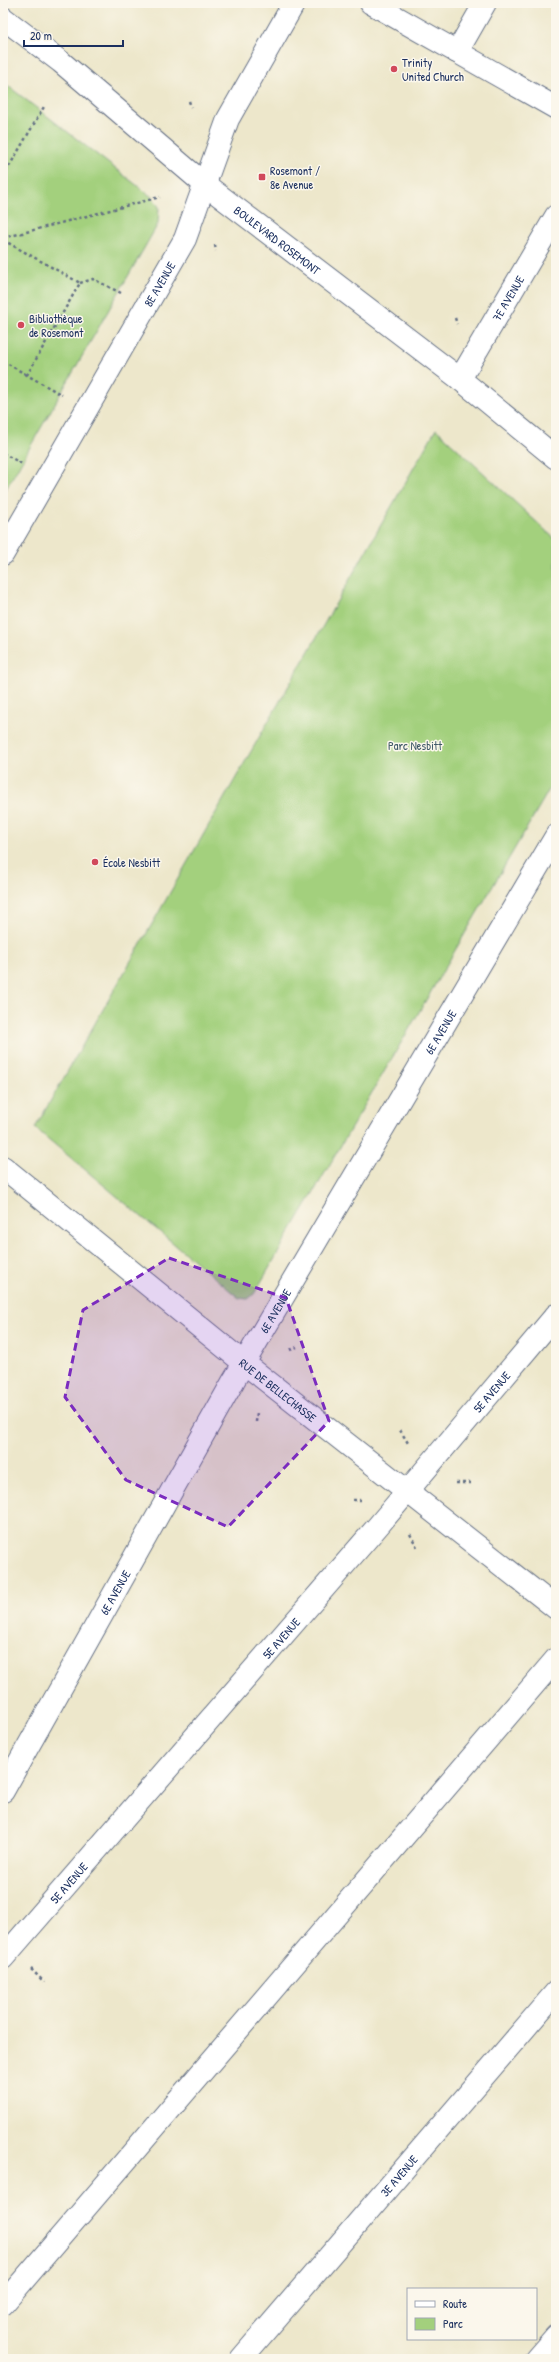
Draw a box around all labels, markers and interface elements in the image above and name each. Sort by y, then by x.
scale bar [24,22,123,48]
text: 20 m [30,27,52,44]
place label: Trinity United Church [402,54,464,85]
marker: Trinity United Church [389,64,399,74]
place label: Rosemont / 8e Avenue [270,162,320,193]
marker: Rosemont / 8e Avenue [257,172,267,182]
street label: BOULEVARD ROSEMONT [231,201,324,278]
street label: 8E AVENUE [139,258,179,310]
street label: 7E AVENUE [488,271,528,324]
place label: Bibliothèque de Rosemont [29,310,84,341]
marker: Bibliothèque de Rosemont [16,320,26,330]
park label: Parc Nesbitt [388,737,443,754]
place label: École Nesbitt [103,854,161,871]
marker: École Nesbitt [90,857,100,867]
street label: 6E AVENUE [420,1006,460,1057]
street label: 6E AVENUE [255,1285,295,1336]
street label: RUE DE BELLECHASSE [236,1354,321,1426]
street label: 5E AVENUE [469,1367,514,1416]
street label: 6E AVENUE [95,1566,134,1618]
street label: 5E AVENUE [258,1613,304,1662]
street label: 5E AVENUE [46,1858,92,1907]
street label: 3E AVENUE [376,2150,422,2200]
legend [407,2288,537,2340]
text: Route [443,2295,467,2312]
text: Parc [443,2315,463,2332]

